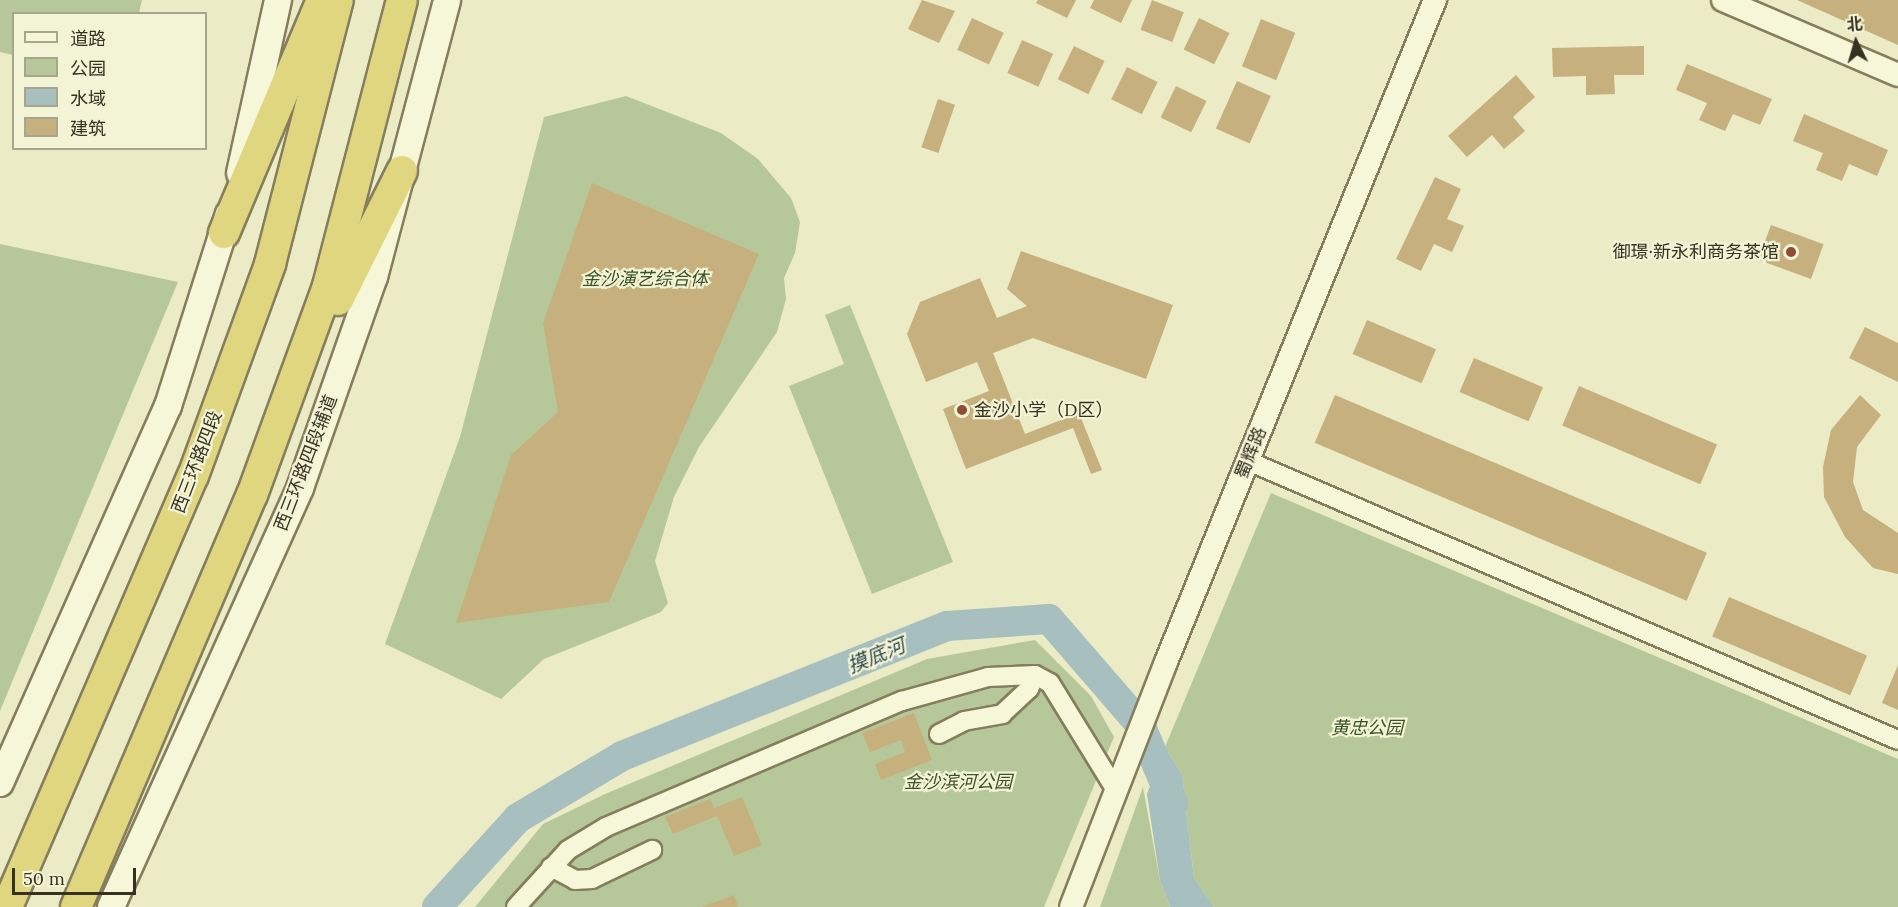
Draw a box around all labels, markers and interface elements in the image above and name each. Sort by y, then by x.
legend [12,12,207,150]
north arrow [1826,12,1886,72]
text: 北 [1846,13,1863,35]
text: 道路 [70,27,106,50]
text: 公园 [70,57,106,80]
text: 水域 [70,87,106,110]
text: 建筑 [70,117,106,140]
place label: 御璟·新永利商务茶馆 [1613,241,1779,263]
marker: 御璟·新永利商务茶馆 [1784,245,1798,259]
park label: 金沙演艺综合体 [582,268,708,290]
street label: 西三环路四段辅道 [270,392,342,534]
place label: 金沙小学（D区） [974,399,1113,421]
marker: 金沙小学（D区） [955,403,969,417]
street label: 西三环路四段 [168,408,226,516]
street label: 蜀辉路 [1231,424,1271,482]
water label: 摸底河 [844,633,908,677]
park label: 黄忠公园 [1331,717,1403,739]
park label: 金沙滨河公园 [904,771,1012,793]
scale bar [15,856,140,894]
text: 50 m [23,867,65,890]

